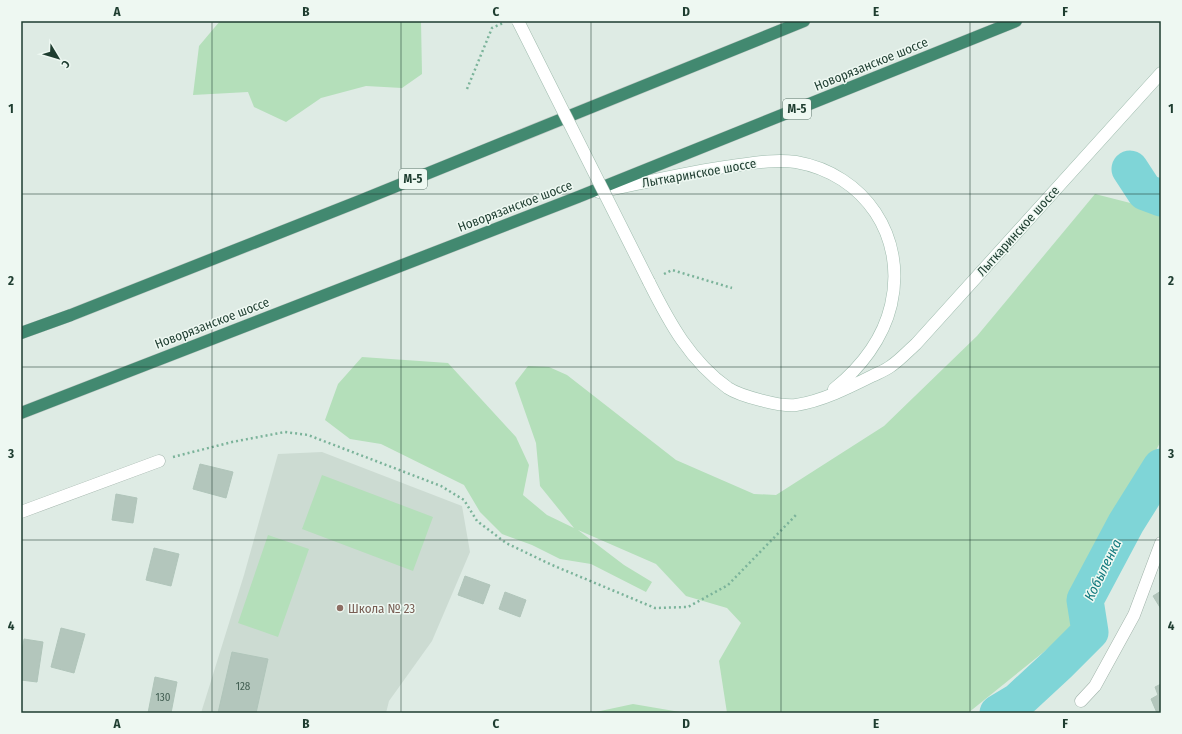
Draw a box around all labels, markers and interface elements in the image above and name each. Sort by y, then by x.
text: A [112,4,121,19]
text: B [302,4,310,19]
text: C [493,4,500,19]
text: D [682,4,690,19]
text: E [873,4,879,19]
text: F [1062,4,1068,19]
street label: Новорязанское шоссе [812,34,930,94]
north arrow [38,38,78,78]
text: С [58,58,72,70]
road number: М-5 [783,99,811,119]
text: 1 [8,101,14,116]
text: 1 [1168,101,1174,116]
street label: Лыткаринское шоссе [641,156,757,190]
road number: М-5 [399,169,427,189]
street label: Новорязанское шоссе [456,177,574,235]
street label: Лыткаринское шоссе [974,183,1062,279]
text: 2 [7,273,14,288]
text: 2 [1167,273,1174,288]
street label: Новорязанское шоссе [153,294,271,352]
text: 3 [7,446,14,461]
text: 3 [1167,446,1174,461]
water label: Кобыленка [1081,536,1125,604]
place label: Школа № 23 [348,601,415,616]
marker: Школа № 23 [335,603,345,613]
text: 4 [8,618,15,633]
text: 4 [1168,618,1175,633]
house number: 128 [236,680,251,693]
house number: 130 [156,691,171,704]
text: A [112,716,121,731]
text: B [302,716,310,731]
text: C [493,716,500,731]
text: D [682,716,690,731]
text: E [873,716,879,731]
text: F [1062,716,1068,731]

